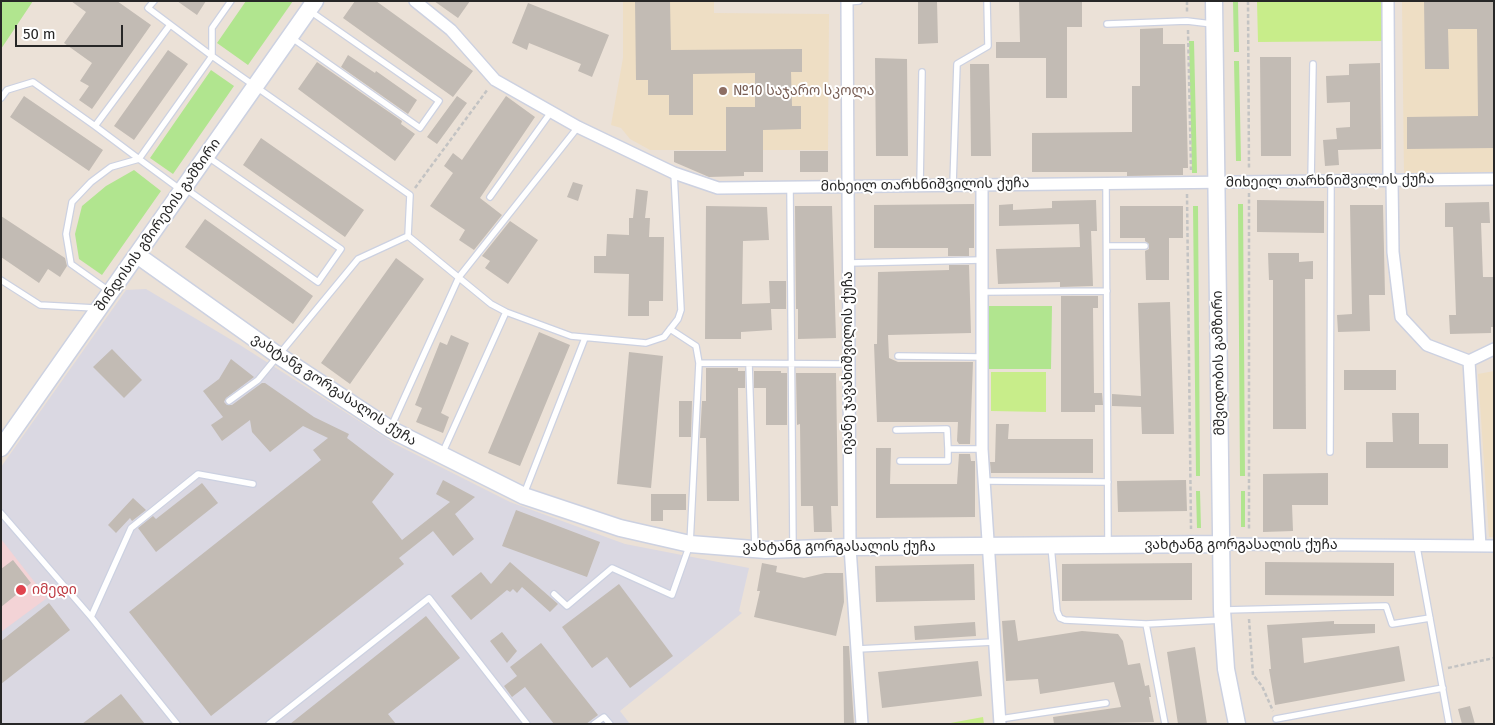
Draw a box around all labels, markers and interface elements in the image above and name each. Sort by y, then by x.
scale bar [18,15,125,47]
text: 50 m [23,25,56,43]
place label: №10 საჯარო სკოლა [733,83,874,99]
marker: №10 საჯარო სკოლა [717,85,729,97]
street label: შინდისის გმირების გამზირი [92,135,224,315]
street label: მიხეილ თარხნიშვილის ქუჩა [1226,171,1434,191]
street label: მიხეილ თარხნიშვილის ქუჩა [821,175,1029,195]
street label: ივანე ჯავახიშვილის ქუჩა [840,271,856,455]
street label: მშვიდობის გამზირი [1209,290,1229,436]
street label: ვახტანგ გორგასალის ქუჩა [248,330,420,450]
street label: ვახტანგ გორგასალის ქუჩა [1144,537,1338,553]
street label: ვახტანგ გორგასალის ქუჩა [742,539,936,555]
place label: იმედი [32,582,77,598]
marker: იმედი [14,583,28,597]

